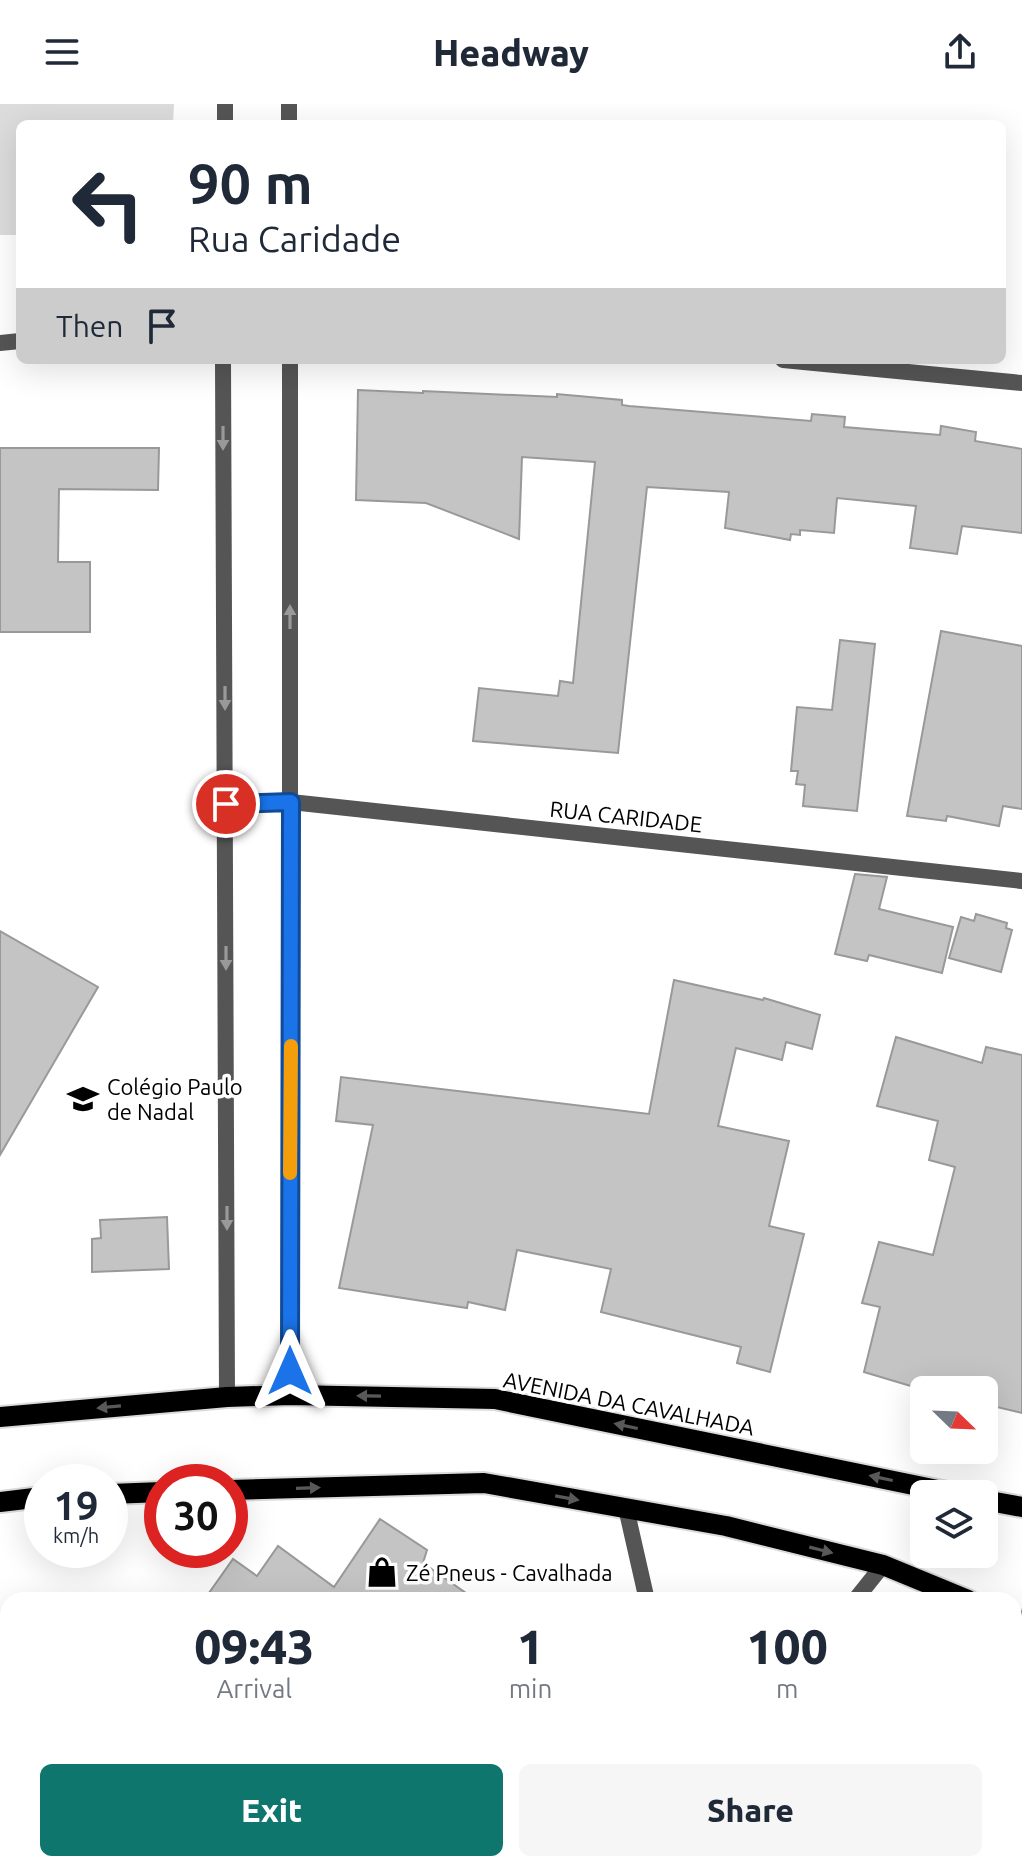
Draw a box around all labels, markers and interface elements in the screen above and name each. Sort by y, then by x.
icon: menu [40,30,84,74]
icon: share [938,30,982,74]
text: Headway [433,32,589,73]
icon: left [56,152,160,256]
text: 90 m [188,152,313,215]
text: Rua Caridade [188,218,401,259]
icon: arrive [140,304,184,348]
text: Then [56,309,124,343]
one-way arrow [217,426,230,451]
one-way arrow [284,604,296,629]
one-way arrow [219,686,231,711]
pin [192,770,260,838]
icon: arrive [204,782,248,826]
street label: RUA CARIDADE [549,796,703,836]
one-way arrow [220,946,232,971]
place label: Colégio Paulo de Nadal [107,1074,243,1124]
school or university icon: Colégio Paulo de Nadal [66,1082,100,1116]
one-way arrow [221,1206,233,1231]
position arrow [248,1329,332,1413]
street label: AVENIDA DA CAVALHADA [502,1366,757,1440]
north arrow [910,1376,998,1464]
map controls [910,1376,998,1568]
one-way arrow [356,1390,381,1403]
one-way arrow [96,1401,121,1414]
one-way arrow [613,1419,638,1432]
speed limit sign: 30 [144,1464,248,1568]
one-way arrow [868,1471,893,1484]
button: layers [910,1480,998,1568]
one-way arrow [296,1481,321,1494]
text: 19 [53,1483,99,1528]
one-way arrow [554,1492,579,1504]
text: km/h [53,1524,99,1547]
one-way arrow [809,1545,834,1557]
shop icon: Zé Pneus - Cavalhada [365,1555,399,1589]
place label: Zé Pneus - Cavalhada [406,1560,613,1585]
text: 09:43 [194,1619,314,1673]
text: 1 [517,1619,544,1673]
text: 100 [747,1619,828,1673]
text: Arrival [216,1674,292,1703]
text: min [509,1674,552,1703]
text: m [776,1674,798,1703]
button: Exit [40,1764,503,1856]
button: Share [519,1764,982,1856]

